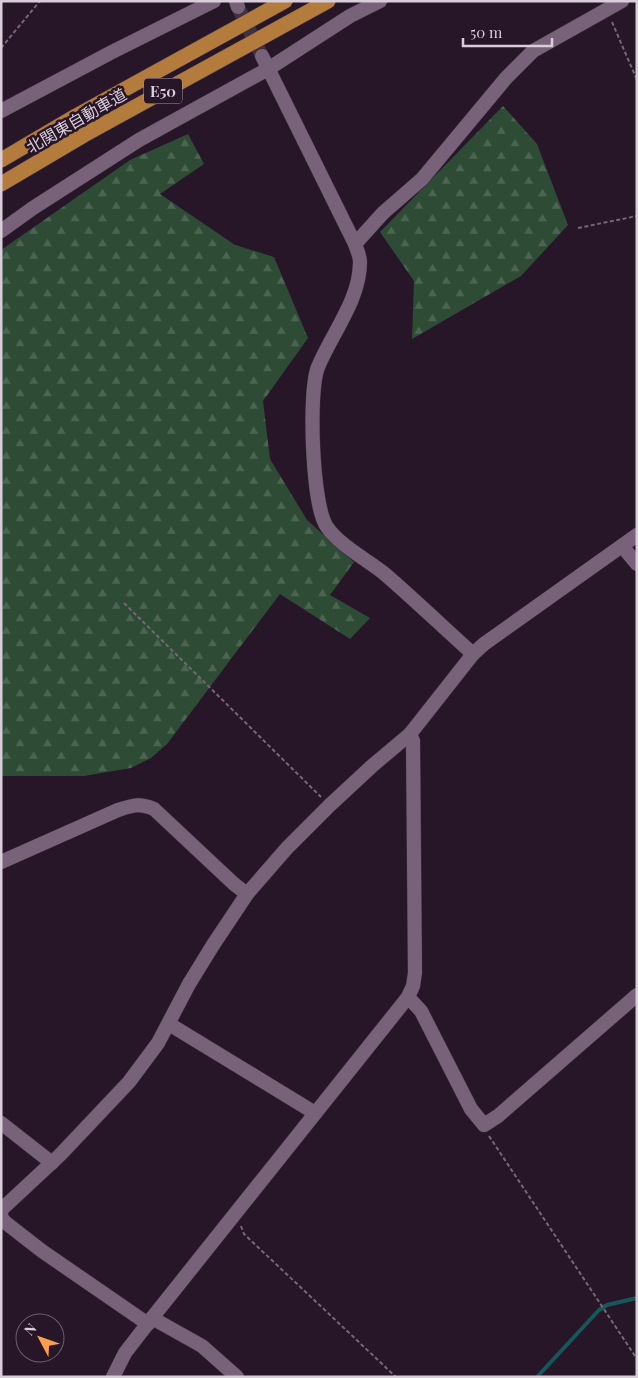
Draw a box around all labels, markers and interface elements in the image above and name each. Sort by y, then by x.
scale bar [463,15,552,47]
text: 50 m [470,22,503,42]
road number: E50 [144,78,182,104]
street label: 北関東自動車道 [22,83,130,157]
north arrow [15,1313,65,1363]
text: N [19,1319,40,1339]

